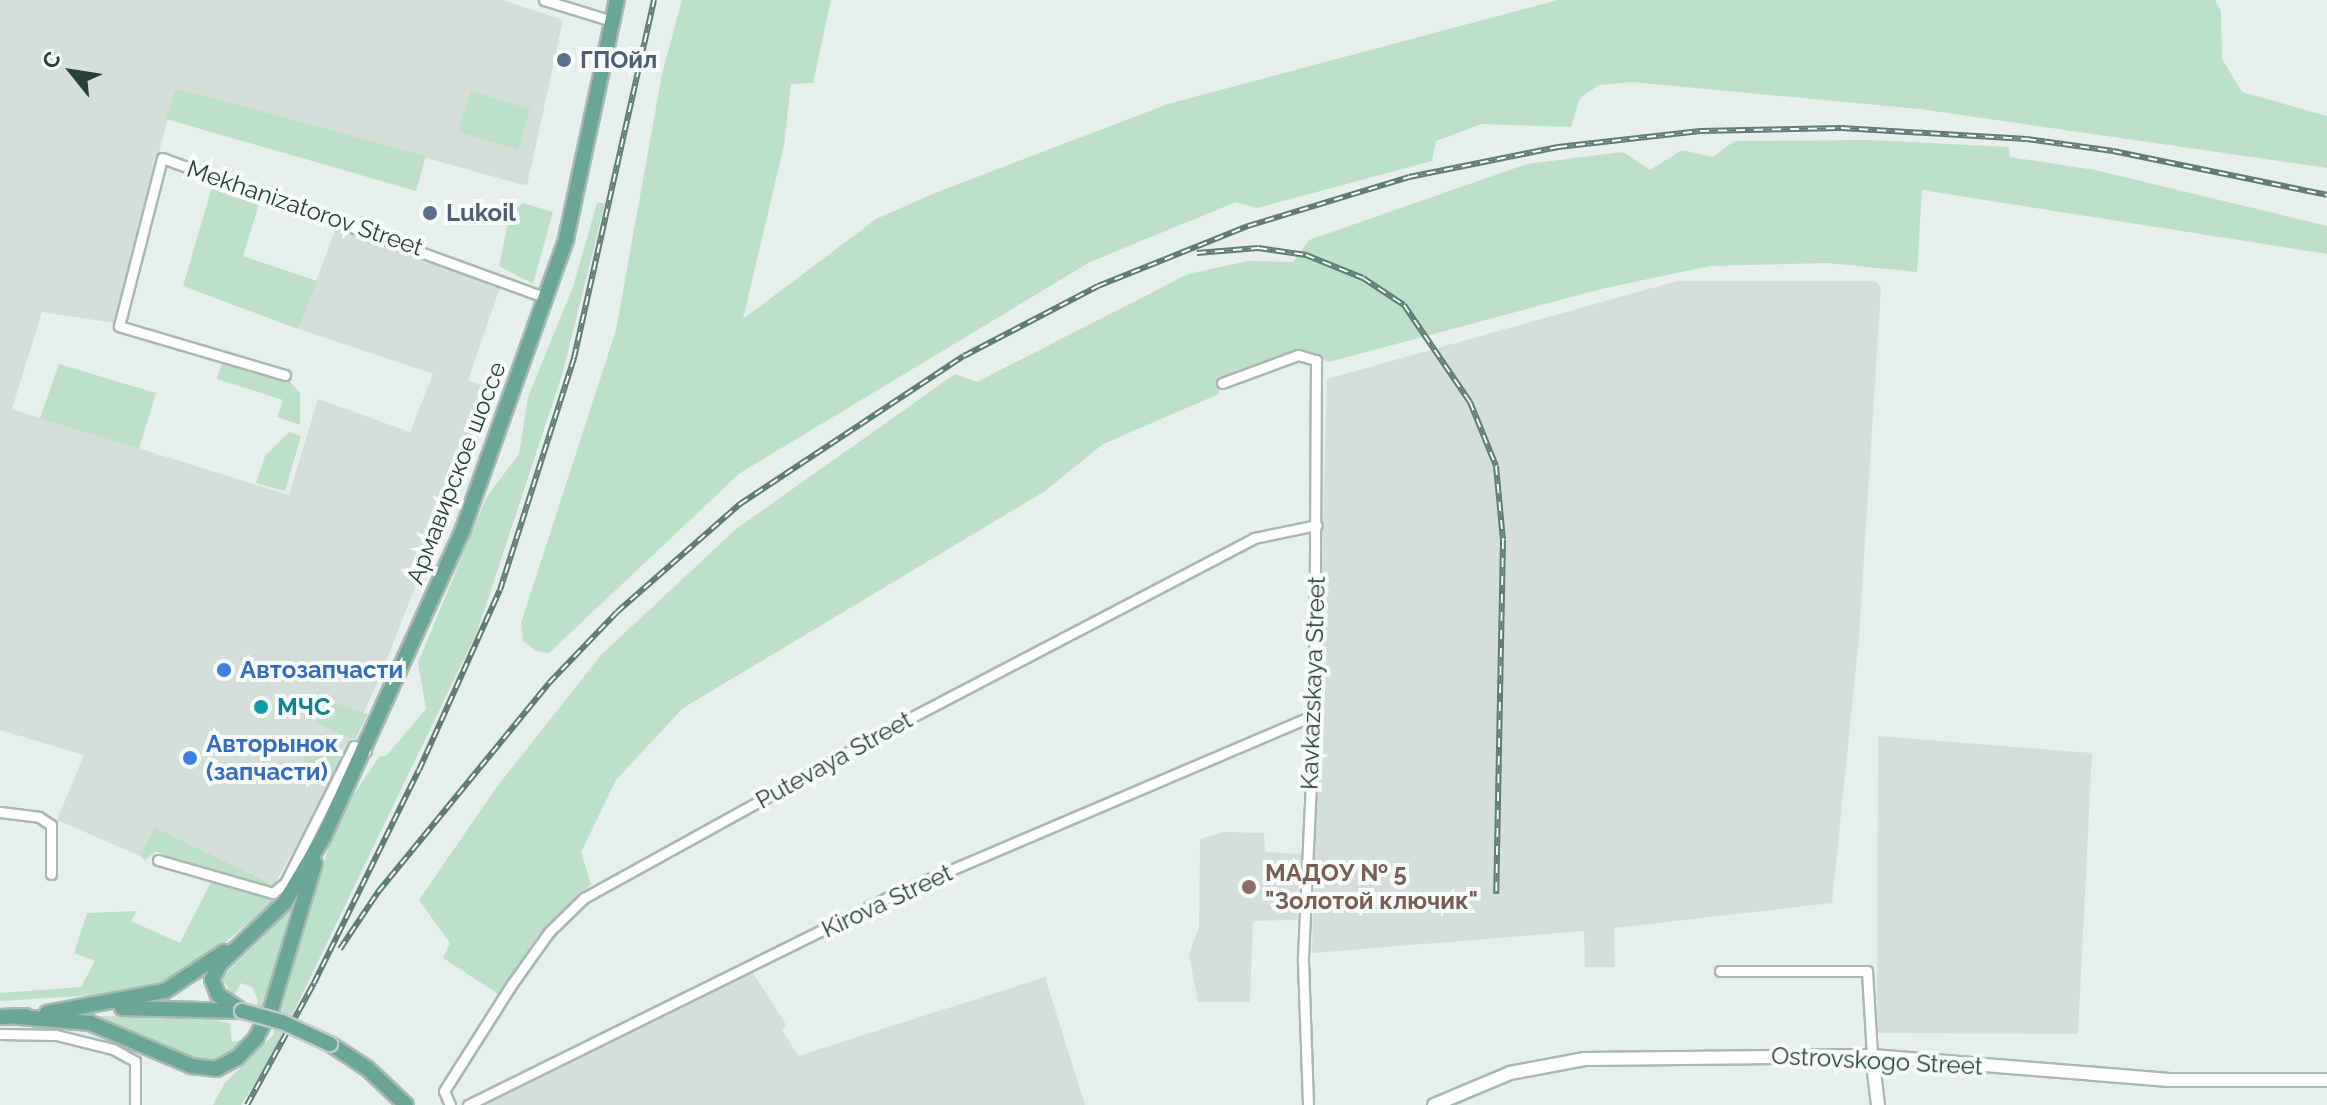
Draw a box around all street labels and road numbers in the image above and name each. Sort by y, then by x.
street label: Mekhanizatorov Street [183,154,427,262]
street label: Армавирское шоссе [400,358,512,588]
street label: Kavkazskaya Street [1295,576,1331,790]
street label: Putevaya Street [751,705,917,815]
street label: Kirova Street [817,858,957,944]
street label: Ostrovskogo Street [1771,1041,1983,1081]

